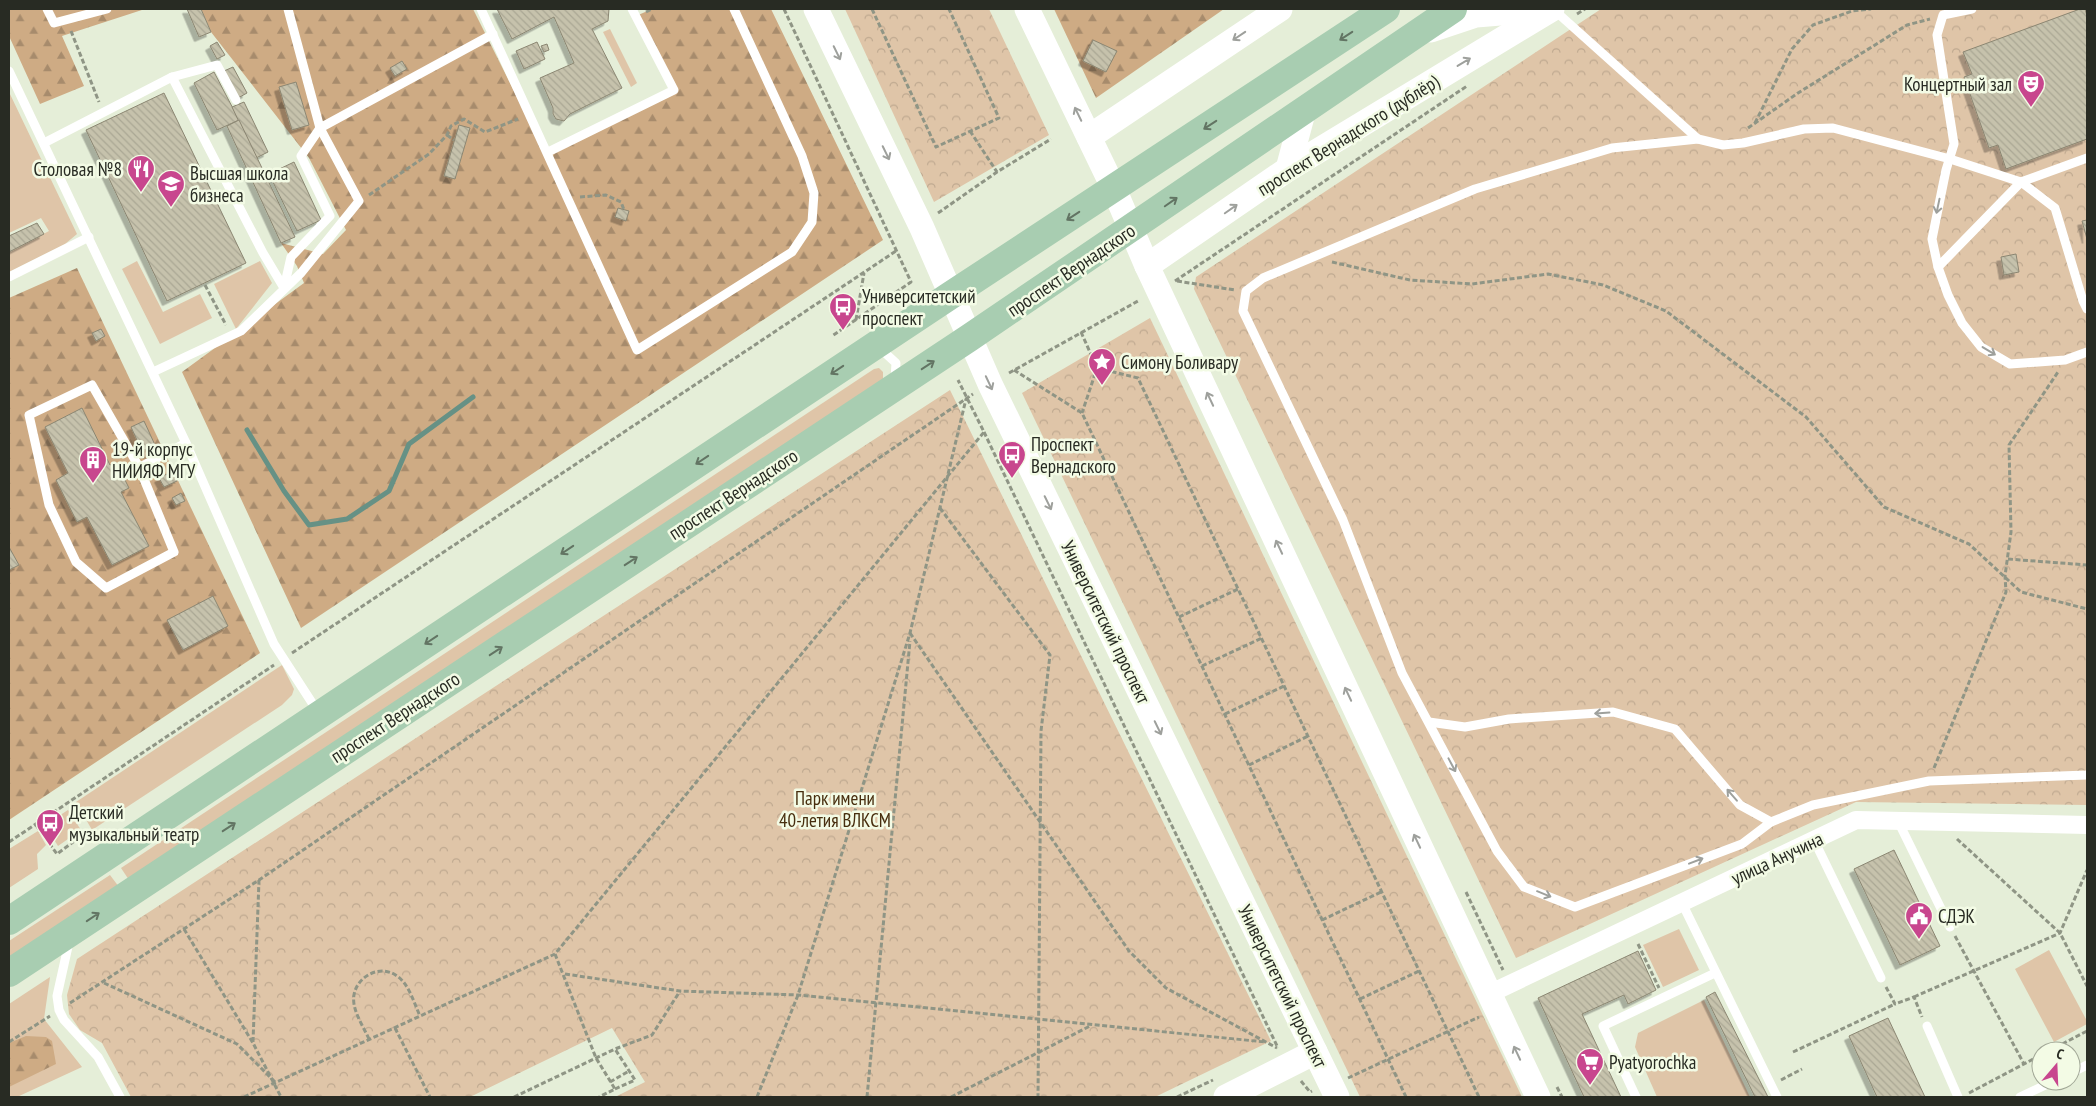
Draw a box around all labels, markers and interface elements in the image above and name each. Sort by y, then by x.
one-way arrow [1232,31,1246,41]
one-way arrow [1339,31,1353,41]
one-way arrow [832,45,842,60]
one-way arrow [1456,57,1470,67]
street label: проспект Вернадского (дублёр) [1253,69,1444,201]
theatre icon: Концертный зал [2016,69,2046,108]
place label: Концертный зал [1904,72,2012,96]
one-way arrow [1072,107,1082,122]
one-way arrow [1204,120,1218,130]
one-way arrow [882,145,891,160]
restaurant icon: Столовая №8 [126,154,156,193]
place label: Столовая №8 [33,157,122,181]
place label: Высшая школа бизнеса [190,161,288,207]
school or university icon: Высшая школа бизнеса [156,169,186,208]
one-way arrow [1163,197,1177,207]
one-way arrow [1933,198,1943,214]
one-way arrow [1224,204,1238,214]
one-way arrow [1066,210,1080,221]
street label: проспект Вернадского [1002,218,1140,322]
place label: Университетский проспект [862,284,976,330]
bus stop icon: Университетский проспект [828,292,858,331]
place icon: Симону Боливару [1087,347,1117,386]
one-way arrow [1981,347,1995,357]
place label: Симону Боливару [1121,350,1239,374]
one-way arrow [921,360,935,370]
one-way arrow [831,365,845,375]
one-way arrow [985,375,995,390]
one-way arrow [1205,392,1215,407]
place label: Проспект Вернадского [1031,432,1116,478]
place label: 19-й корпус НИИЯФ МГУ [112,437,196,483]
bus stop icon: Проспект Вернадского [997,440,1027,479]
street label: проспект Вернадского [664,443,802,545]
building icon: 19-й корпус НИИЯФ МГУ [78,445,108,484]
one-way arrow [695,455,709,465]
one-way arrow [1044,495,1053,510]
street label: Университетский проспект [1056,537,1156,708]
one-way arrow [1274,539,1284,554]
one-way arrow [560,545,574,555]
one-way arrow [624,556,638,566]
one-way arrow [425,635,439,645]
one-way arrow [488,646,502,656]
street label: проспект Вернадского [326,666,464,768]
one-way arrow [1343,687,1353,702]
one-way arrow [1594,708,1610,717]
one-way arrow [1154,720,1163,735]
one-way arrow [1447,758,1457,773]
park label: Парк имени 40-летия ВЛКСМ [779,786,891,832]
one-way arrow [1726,789,1737,802]
place label: Детский музыкальный театр [69,800,199,846]
bus stop icon: Детский музыкальный театр [35,808,65,847]
one-way arrow [221,822,235,832]
street label: улица Анучина [1727,826,1827,890]
one-way arrow [1412,834,1422,849]
one-way arrow [1687,856,1703,865]
one-way arrow [1536,890,1551,900]
street label: Университетский проспект [1233,901,1333,1072]
public building icon: СДЭК [1904,901,1934,940]
place label: СДЭК [1938,904,1975,928]
one-way arrow [86,912,100,922]
north arrow [2031,1041,2081,1091]
text: С [2054,1044,2067,1063]
one-way arrow [1512,1046,1522,1061]
supermarket icon: Pyatyorochka [1575,1047,1605,1086]
place label: Pyatyorochka [1609,1050,1696,1074]

